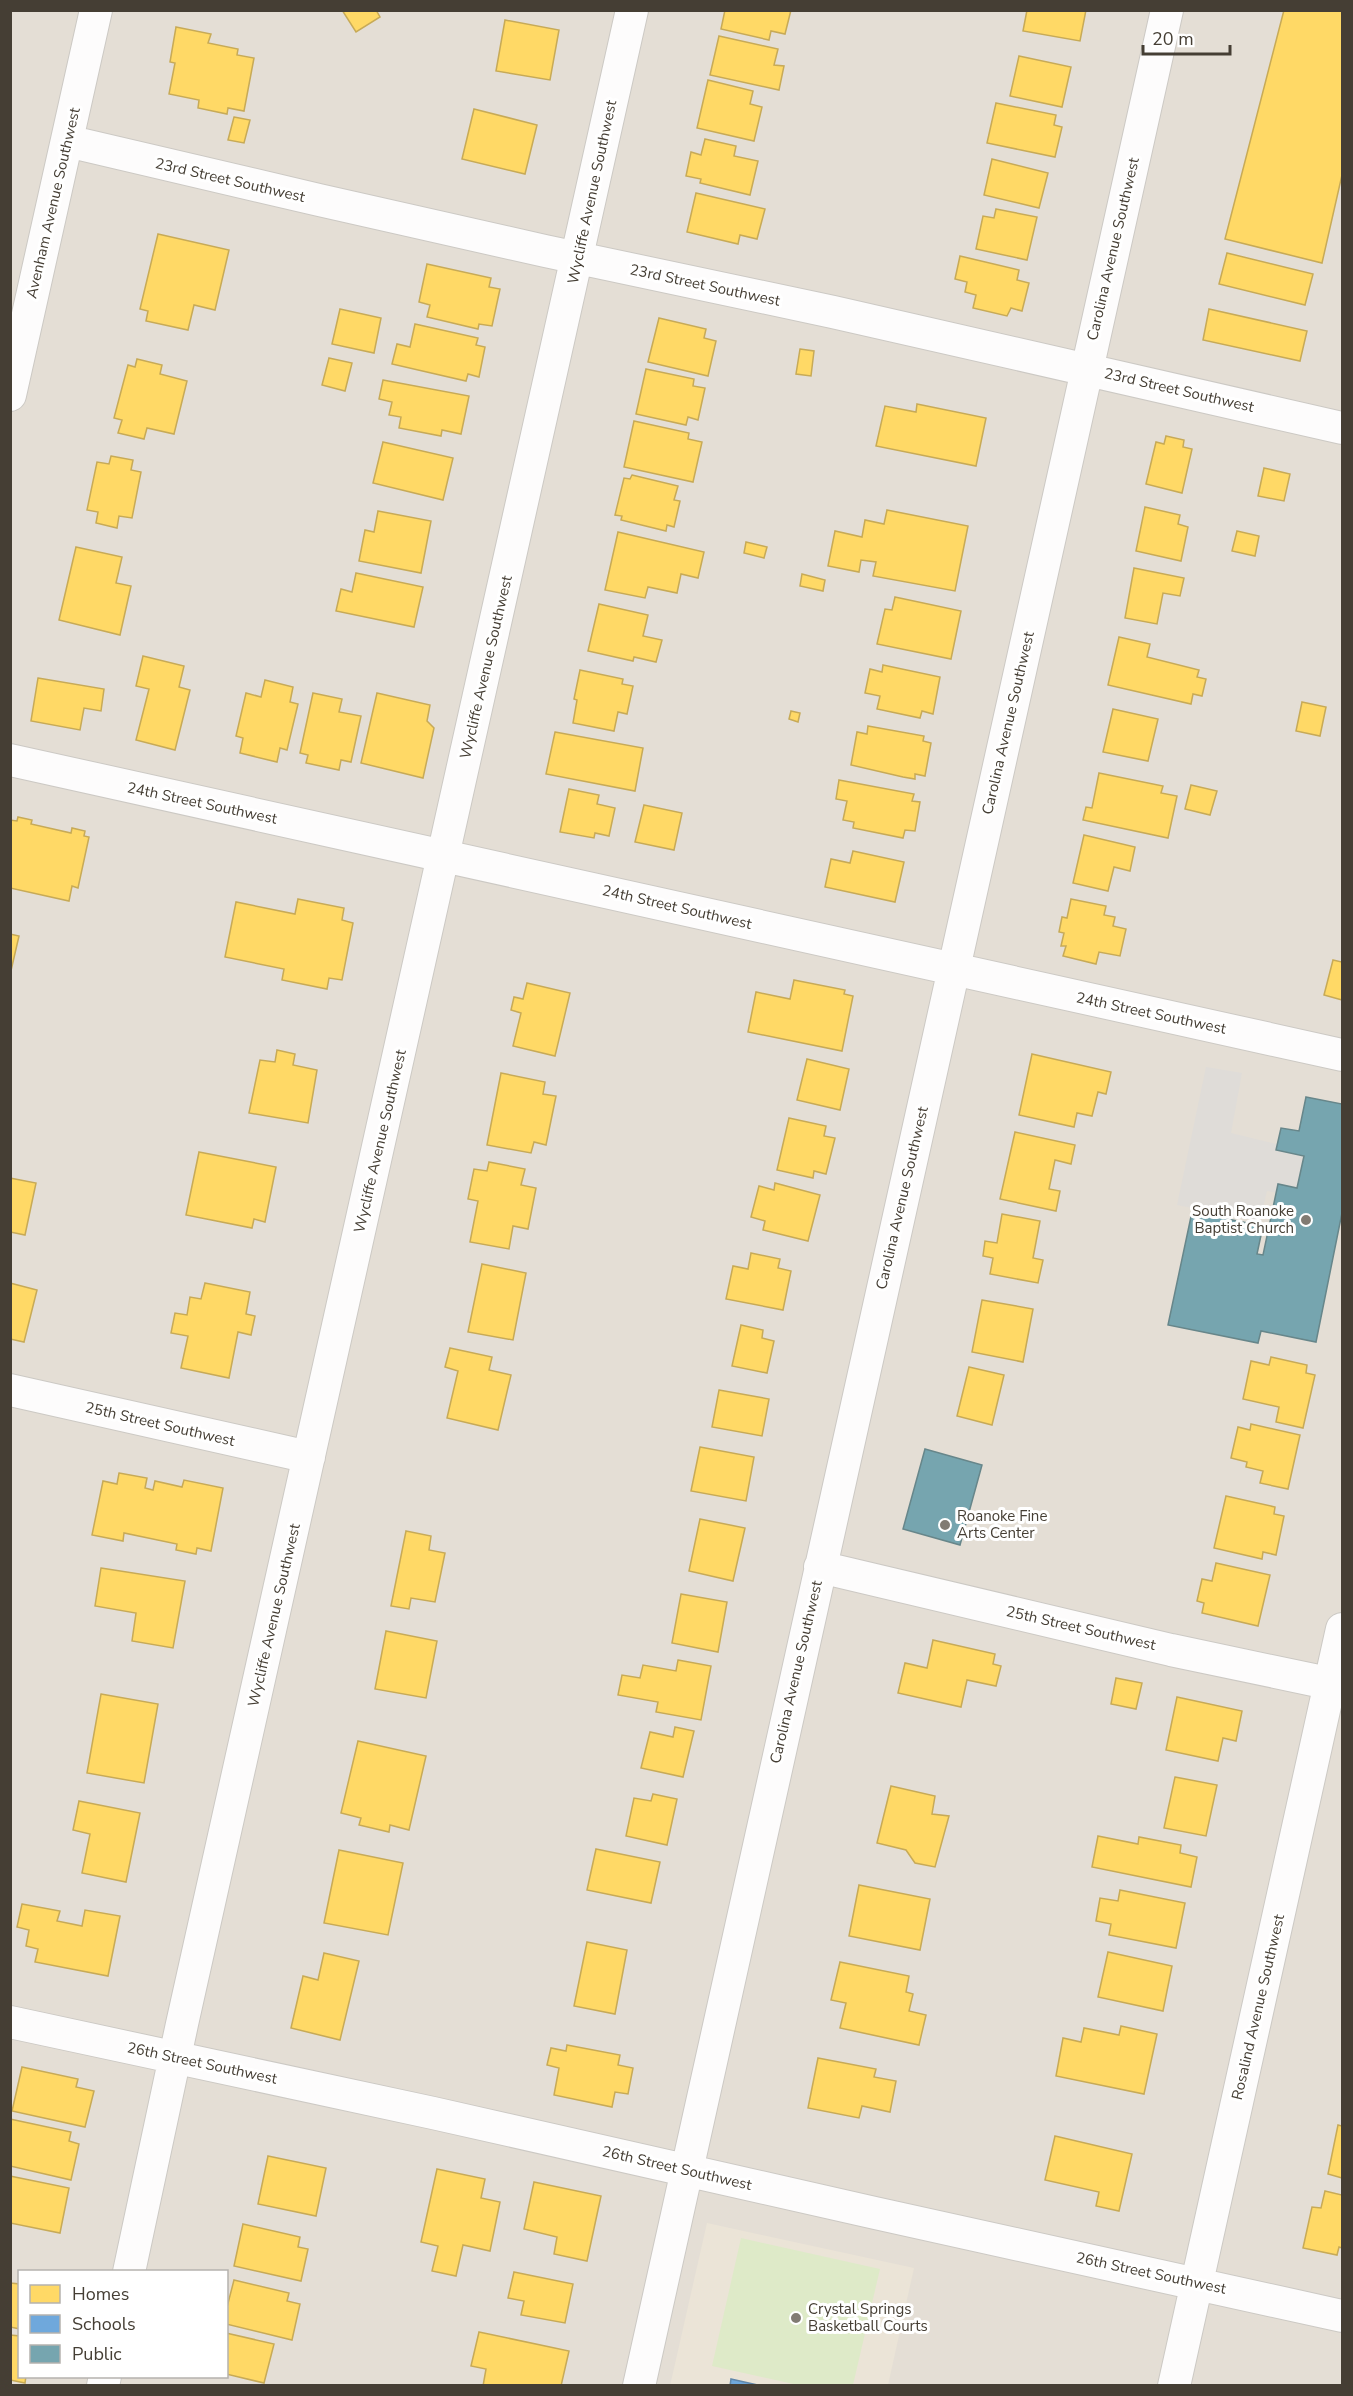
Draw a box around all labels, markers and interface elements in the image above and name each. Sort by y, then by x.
scale bar [1143,18,1230,56]
text: 20 m [1152,27,1194,51]
street label: Wycliffe Avenue Southwest [563,98,621,286]
street label: Avenham Avenue Southwest [21,105,85,300]
street label: 23rd Street Southwest [153,153,308,207]
street label: Carolina Avenue Southwest [1082,155,1144,342]
street label: 23rd Street Southwest [628,259,783,311]
street label: 23rd Street Southwest [1102,363,1257,417]
street label: Wycliffe Avenue Southwest [455,573,517,761]
street label: Carolina Avenue Southwest [977,629,1039,816]
street label: 24th Street Southwest [125,777,280,829]
street label: 24th Street Southwest [600,880,754,934]
street label: 24th Street Southwest [1074,987,1229,1039]
street label: Wycliffe Avenue Southwest [349,1047,411,1235]
street label: Carolina Avenue Southwest [871,1104,933,1291]
place label: South Roanoke Baptist Church [1192,1201,1294,1238]
marker: South Roanoke Baptist Church [1299,1213,1313,1227]
street label: 25th Street Southwest [83,1397,237,1451]
place label: Roanoke Fine Arts Center [957,1506,1047,1543]
marker: Roanoke Fine Arts Center [938,1518,952,1532]
street label: Wycliffe Avenue Southwest [243,1521,305,1709]
street label: Carolina Avenue Southwest [765,1578,827,1765]
street label: 25th Street Southwest [1004,1601,1158,1655]
street label: Rosalind Avenue Southwest [1227,1912,1289,2102]
street label: 26th Street Southwest [125,2037,280,2089]
street label: 26th Street Southwest [600,2141,754,2195]
street label: 26th Street Southwest [1074,2247,1229,2299]
legend [18,2270,228,2378]
text: Homes [72,2282,129,2306]
place label: Crystal Springs Basketball Courts [808,2299,928,2336]
marker: Crystal Springs Basketball Courts [789,2311,803,2325]
text: Schools [72,2312,136,2336]
text: Public [72,2342,122,2366]

